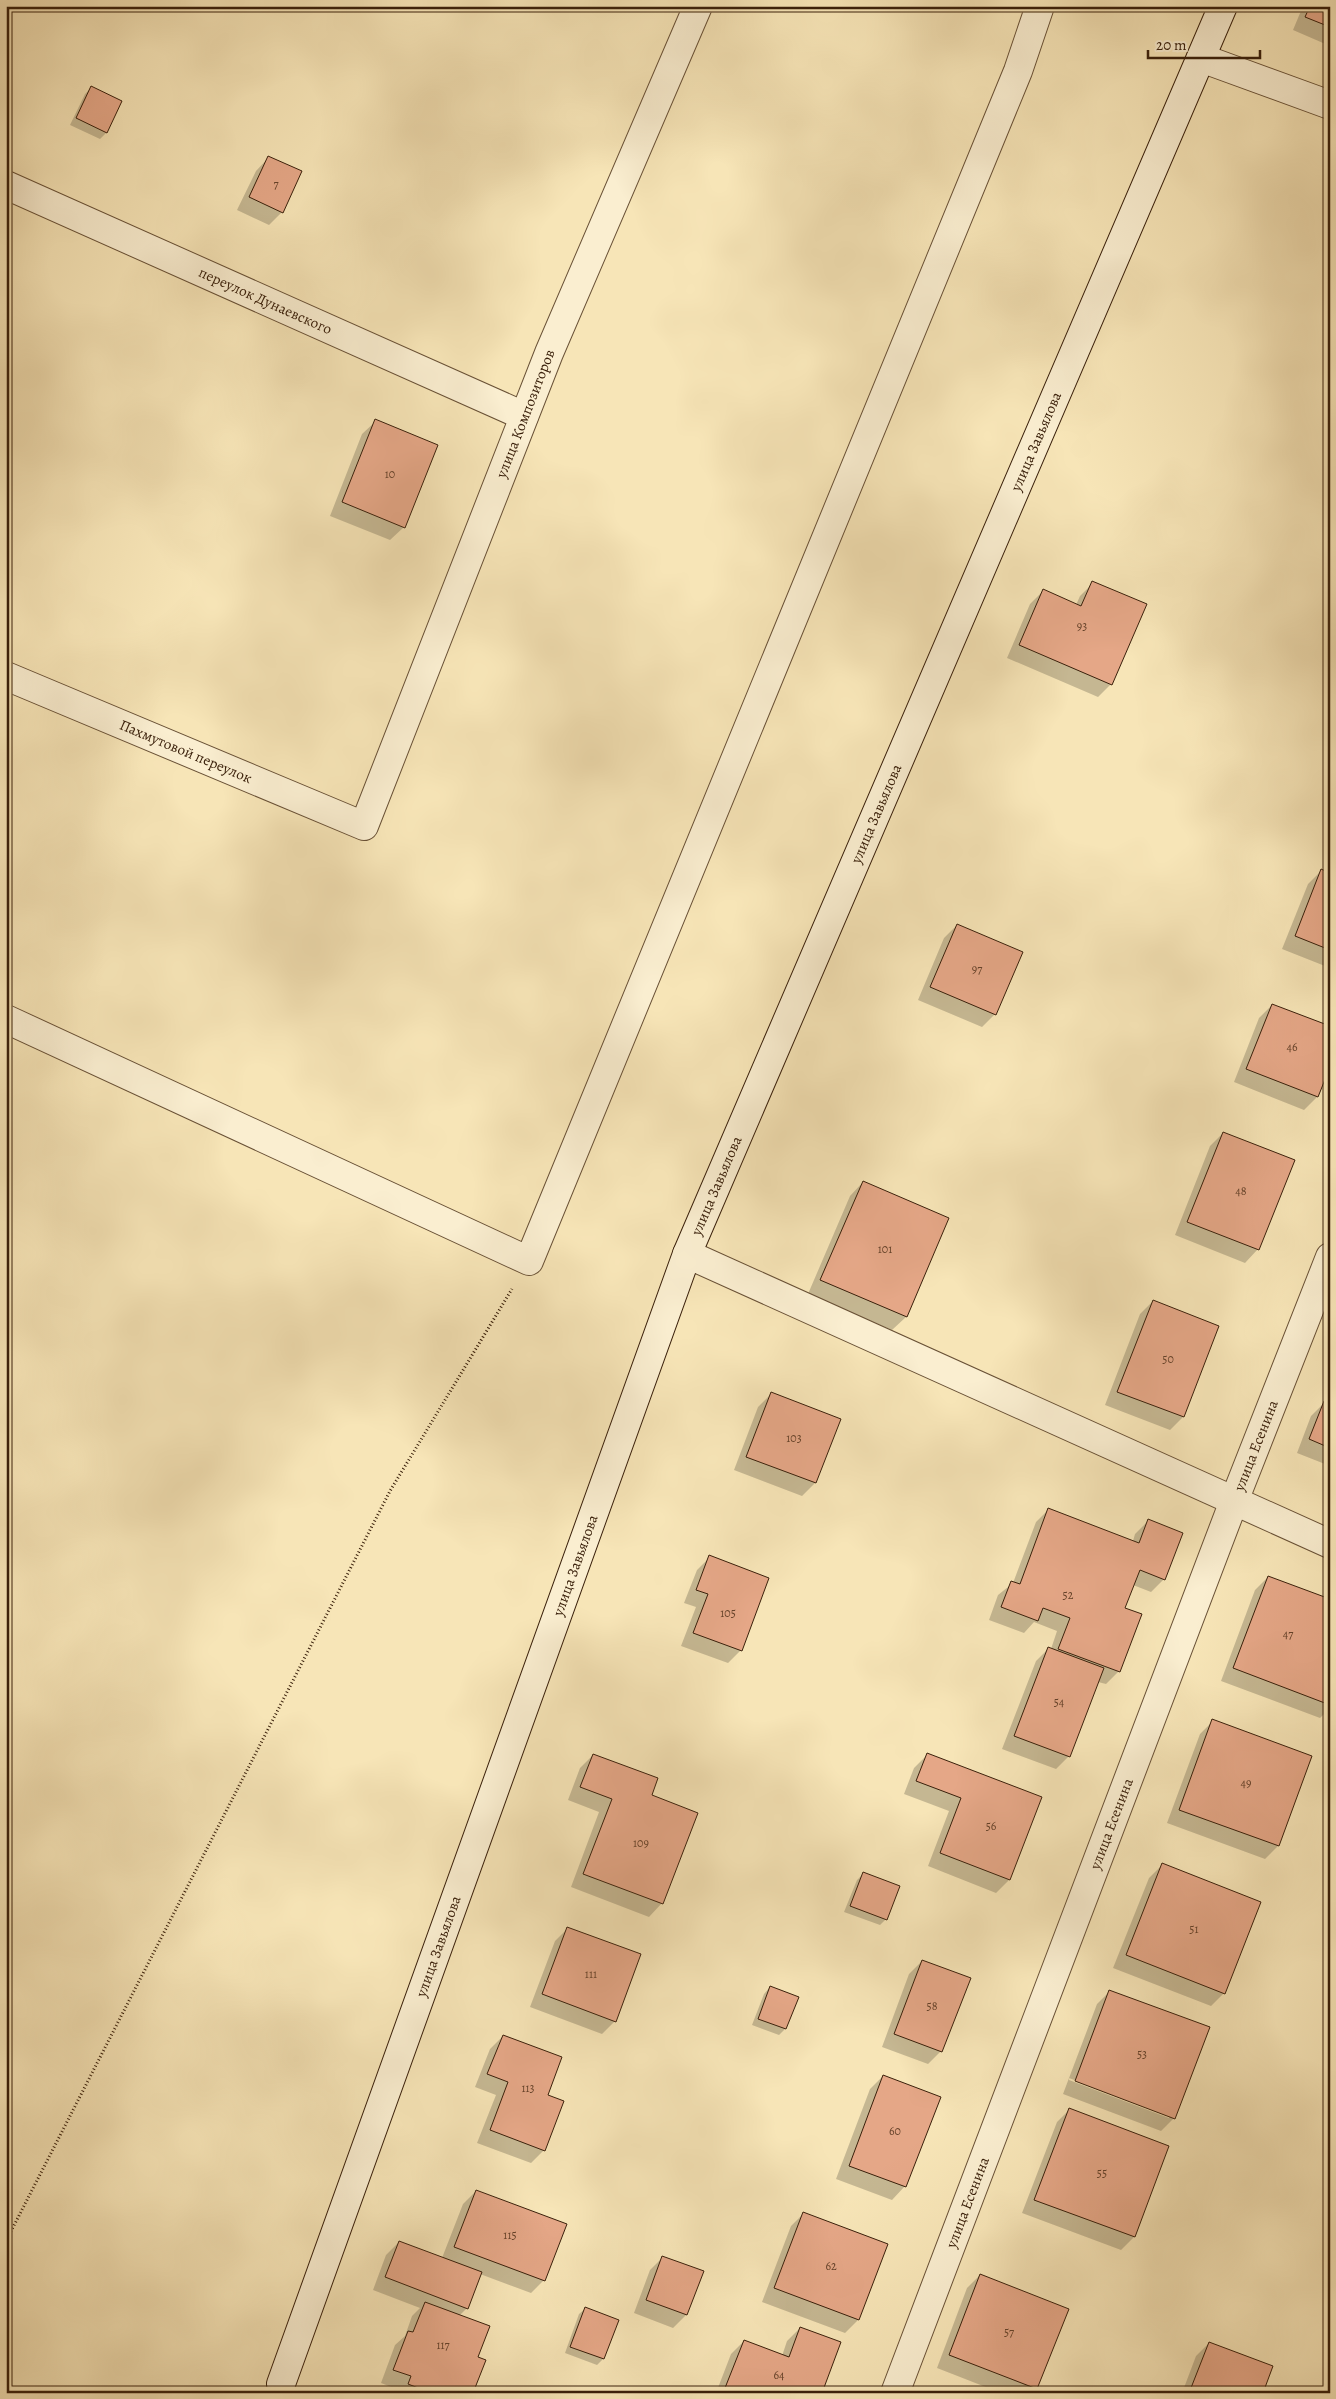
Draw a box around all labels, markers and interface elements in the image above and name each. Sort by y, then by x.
scale bar [1148,28,1261,60]
text: 20 m [1156,35,1187,55]
house number: 7 [273,176,279,192]
street label: переулок Дунаевского [195,262,335,339]
street label: улица Композиторов [491,346,559,482]
street label: улица Завьялова [1005,389,1066,495]
house number: 10 [385,466,395,482]
house number: 93 [1077,618,1087,634]
street label: Пахмутовой переулок [116,715,255,788]
street label: улица Завьялова [846,761,906,867]
house number: 97 [972,961,983,977]
house number: 46 [1287,1039,1298,1055]
street label: улица Завьялова [686,1133,746,1239]
house number: 48 [1235,1183,1247,1199]
house number: 101 [878,1241,892,1257]
house number: 50 [1162,1351,1174,1367]
street label: улица Есенина [1229,1397,1283,1495]
house number: 103 [786,1430,802,1446]
street label: улица Завьялова [547,1512,603,1620]
house number: 52 [1063,1587,1074,1603]
house number: 105 [720,1605,736,1621]
house number: 47 [1283,1626,1294,1642]
house number: 54 [1054,1694,1065,1710]
street label: улица Есенина [1085,1775,1138,1873]
house number: 49 [1241,1775,1251,1791]
house number: 56 [986,1818,997,1834]
house number: 109 [633,1835,649,1851]
street label: улица Завьялова [411,1893,466,2001]
house number: 51 [1189,1921,1199,1937]
house number: 111 [585,1966,597,1982]
house number: 58 [927,1998,938,2014]
house number: 53 [1137,2046,1147,2062]
house number: 113 [521,2080,535,2096]
house number: 60 [889,2123,901,2139]
street label: улица Есенина [941,2154,994,2252]
house number: 55 [1097,2165,1107,2181]
house number: 115 [503,2227,517,2243]
house number: 62 [825,2258,837,2274]
house number: 57 [1004,2324,1015,2340]
house number: 117 [436,2337,451,2353]
house number: 64 [774,2367,785,2383]

